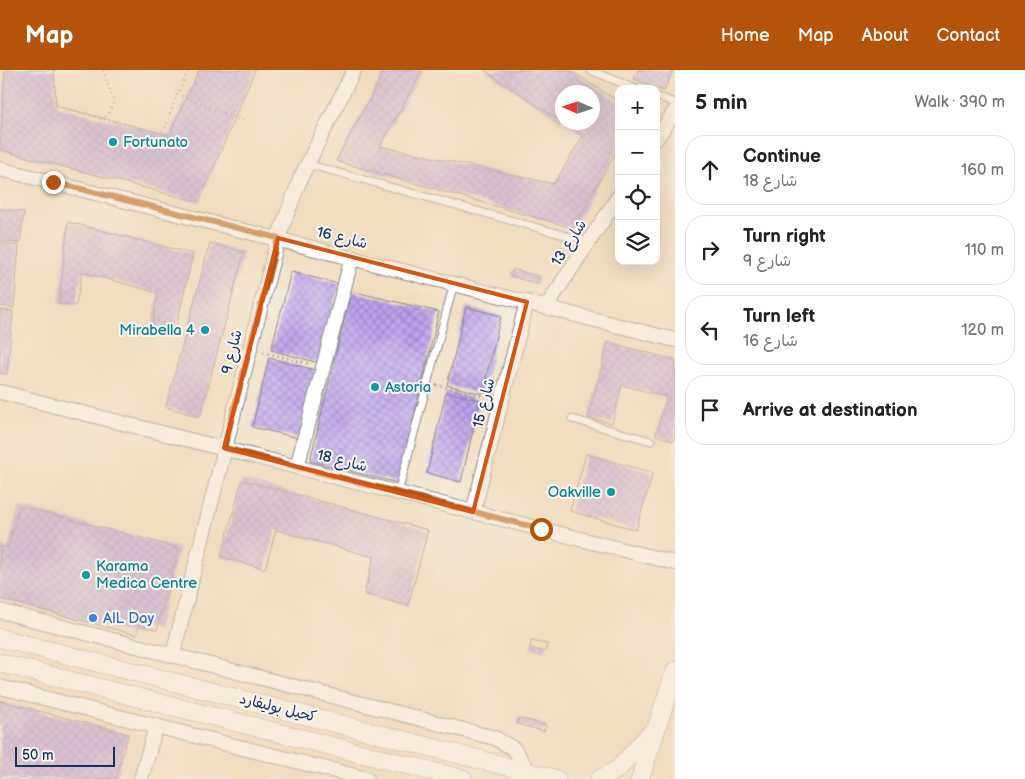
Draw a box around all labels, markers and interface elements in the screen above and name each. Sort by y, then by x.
text: Map [25,21,73,50]
text: Home [721,25,770,46]
text: Map [798,25,834,46]
text: About [862,25,909,46]
text: Contact [937,25,1000,46]
north arrow [555,85,600,130]
map controls [615,85,660,265]
button: + [615,85,660,130]
text: 5 min [695,90,748,115]
text: Walk · 390 m [914,93,1005,112]
button: − [615,130,660,175]
place label: Fortunato [123,133,188,152]
marker: Fortunato [107,136,119,148]
text: Continue [743,145,821,168]
icon: ahead [696,156,724,184]
text: 160 m [961,161,1004,180]
route end [42,171,65,194]
text: شارع 18 [743,172,797,191]
button: locate [615,175,660,220]
street label: شارع 13 [547,216,591,270]
button: layers [615,220,660,265]
street label: شارع 16 [315,223,369,253]
text: Turn right [743,225,826,248]
icon: right [696,236,724,264]
text: 110 m [965,241,1004,260]
text: شارع 9 [743,252,791,271]
text: Turn left [743,305,815,328]
icon: left [696,316,724,344]
place label: Mirabella 4 [119,321,195,340]
text: 120 m [961,321,1004,340]
marker: Mirabella 4 [199,324,211,336]
street label: شارع 9 [217,328,247,376]
text: شارع 16 [743,332,798,351]
street label: شارع 15 [469,376,499,430]
place label: Astoria [385,378,431,397]
marker: Astoria [369,381,381,393]
icon: arrive [696,396,724,424]
text: Arrive at destination [743,399,918,422]
street label: شارع 18 [315,446,369,476]
place label: Oakville [548,483,601,502]
marker: Oakville [605,486,617,498]
route start [530,518,553,541]
place label: Karama Medica Centre [96,557,197,593]
marker: Karama Medica Centre [80,569,92,581]
place label: AlL Day [103,609,154,628]
marker: AlL Day [87,612,99,624]
street label: كحيل بوليفارد [238,689,318,727]
scale bar [15,744,115,767]
text: 50 m [22,747,54,764]

